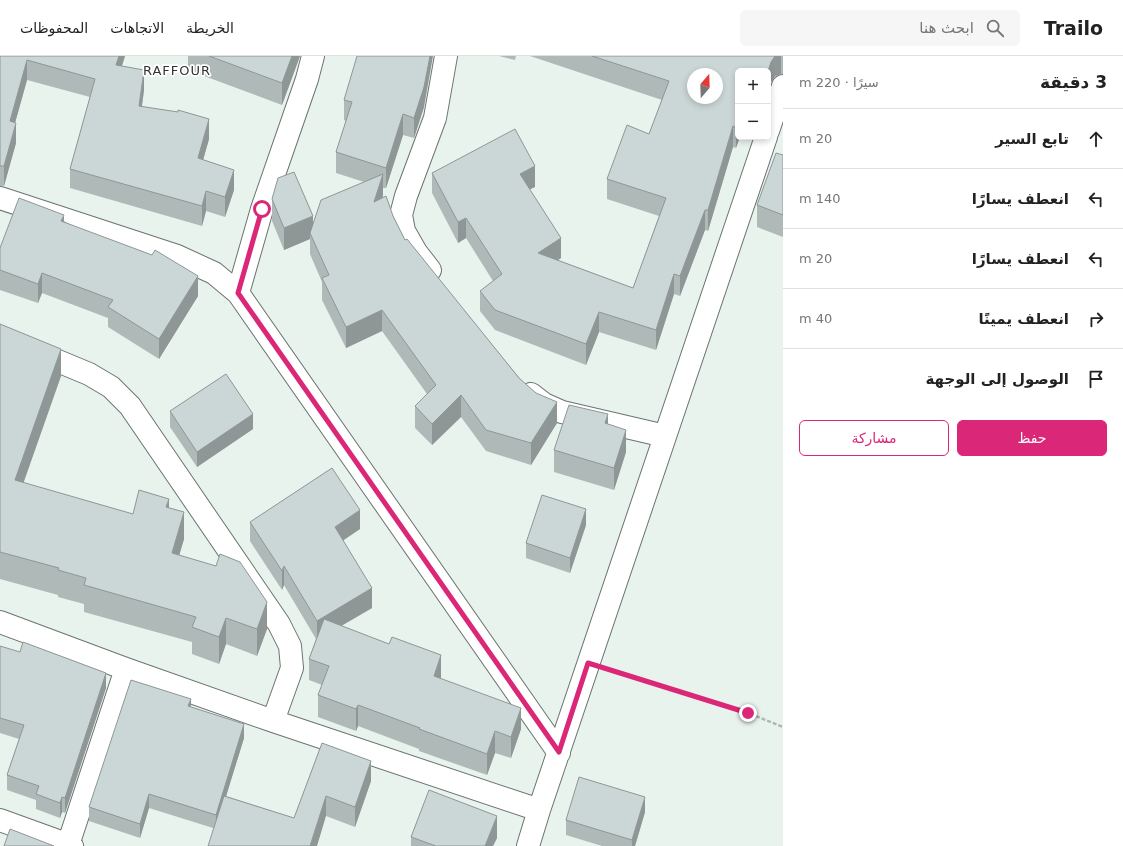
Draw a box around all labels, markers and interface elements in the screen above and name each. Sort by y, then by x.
search box [740,10,1020,46]
icon: search [984,17,1006,39]
text: Trailo [1044,17,1103,39]
text: ابحث هنا [919,19,974,37]
text: المحفوظات [20,20,88,36]
text: الاتجاهات [110,20,164,36]
text: الخريطة [186,20,234,36]
district label: RAFFOUR [143,63,211,78]
north arrow [687,68,723,104]
map controls [735,68,771,140]
button: + [735,68,771,104]
text: 3 دقيقة [1040,72,1107,92]
text: سيرًا · 220 m [799,75,879,90]
button: − [735,104,771,140]
icon: ahead [1085,128,1107,150]
text: تابع السير [995,130,1069,148]
text: 20 m [799,131,832,146]
icon: left [1085,188,1107,210]
text: انعطف يسارًا [972,190,1069,208]
text: 140 m [799,191,841,206]
route start [253,200,271,218]
icon: left [1085,248,1107,270]
text: انعطف يسارًا [972,250,1069,268]
text: 20 m [799,251,832,266]
icon: right [1085,308,1107,330]
text: انعطف يمينًا [978,310,1069,328]
text: 40 m [799,311,832,326]
icon: arrive [1085,368,1107,390]
text: الوصول إلى الوجهة [926,370,1069,388]
button: مشاركة [799,420,949,456]
button: حفظ [957,420,1107,456]
route end [739,704,757,722]

